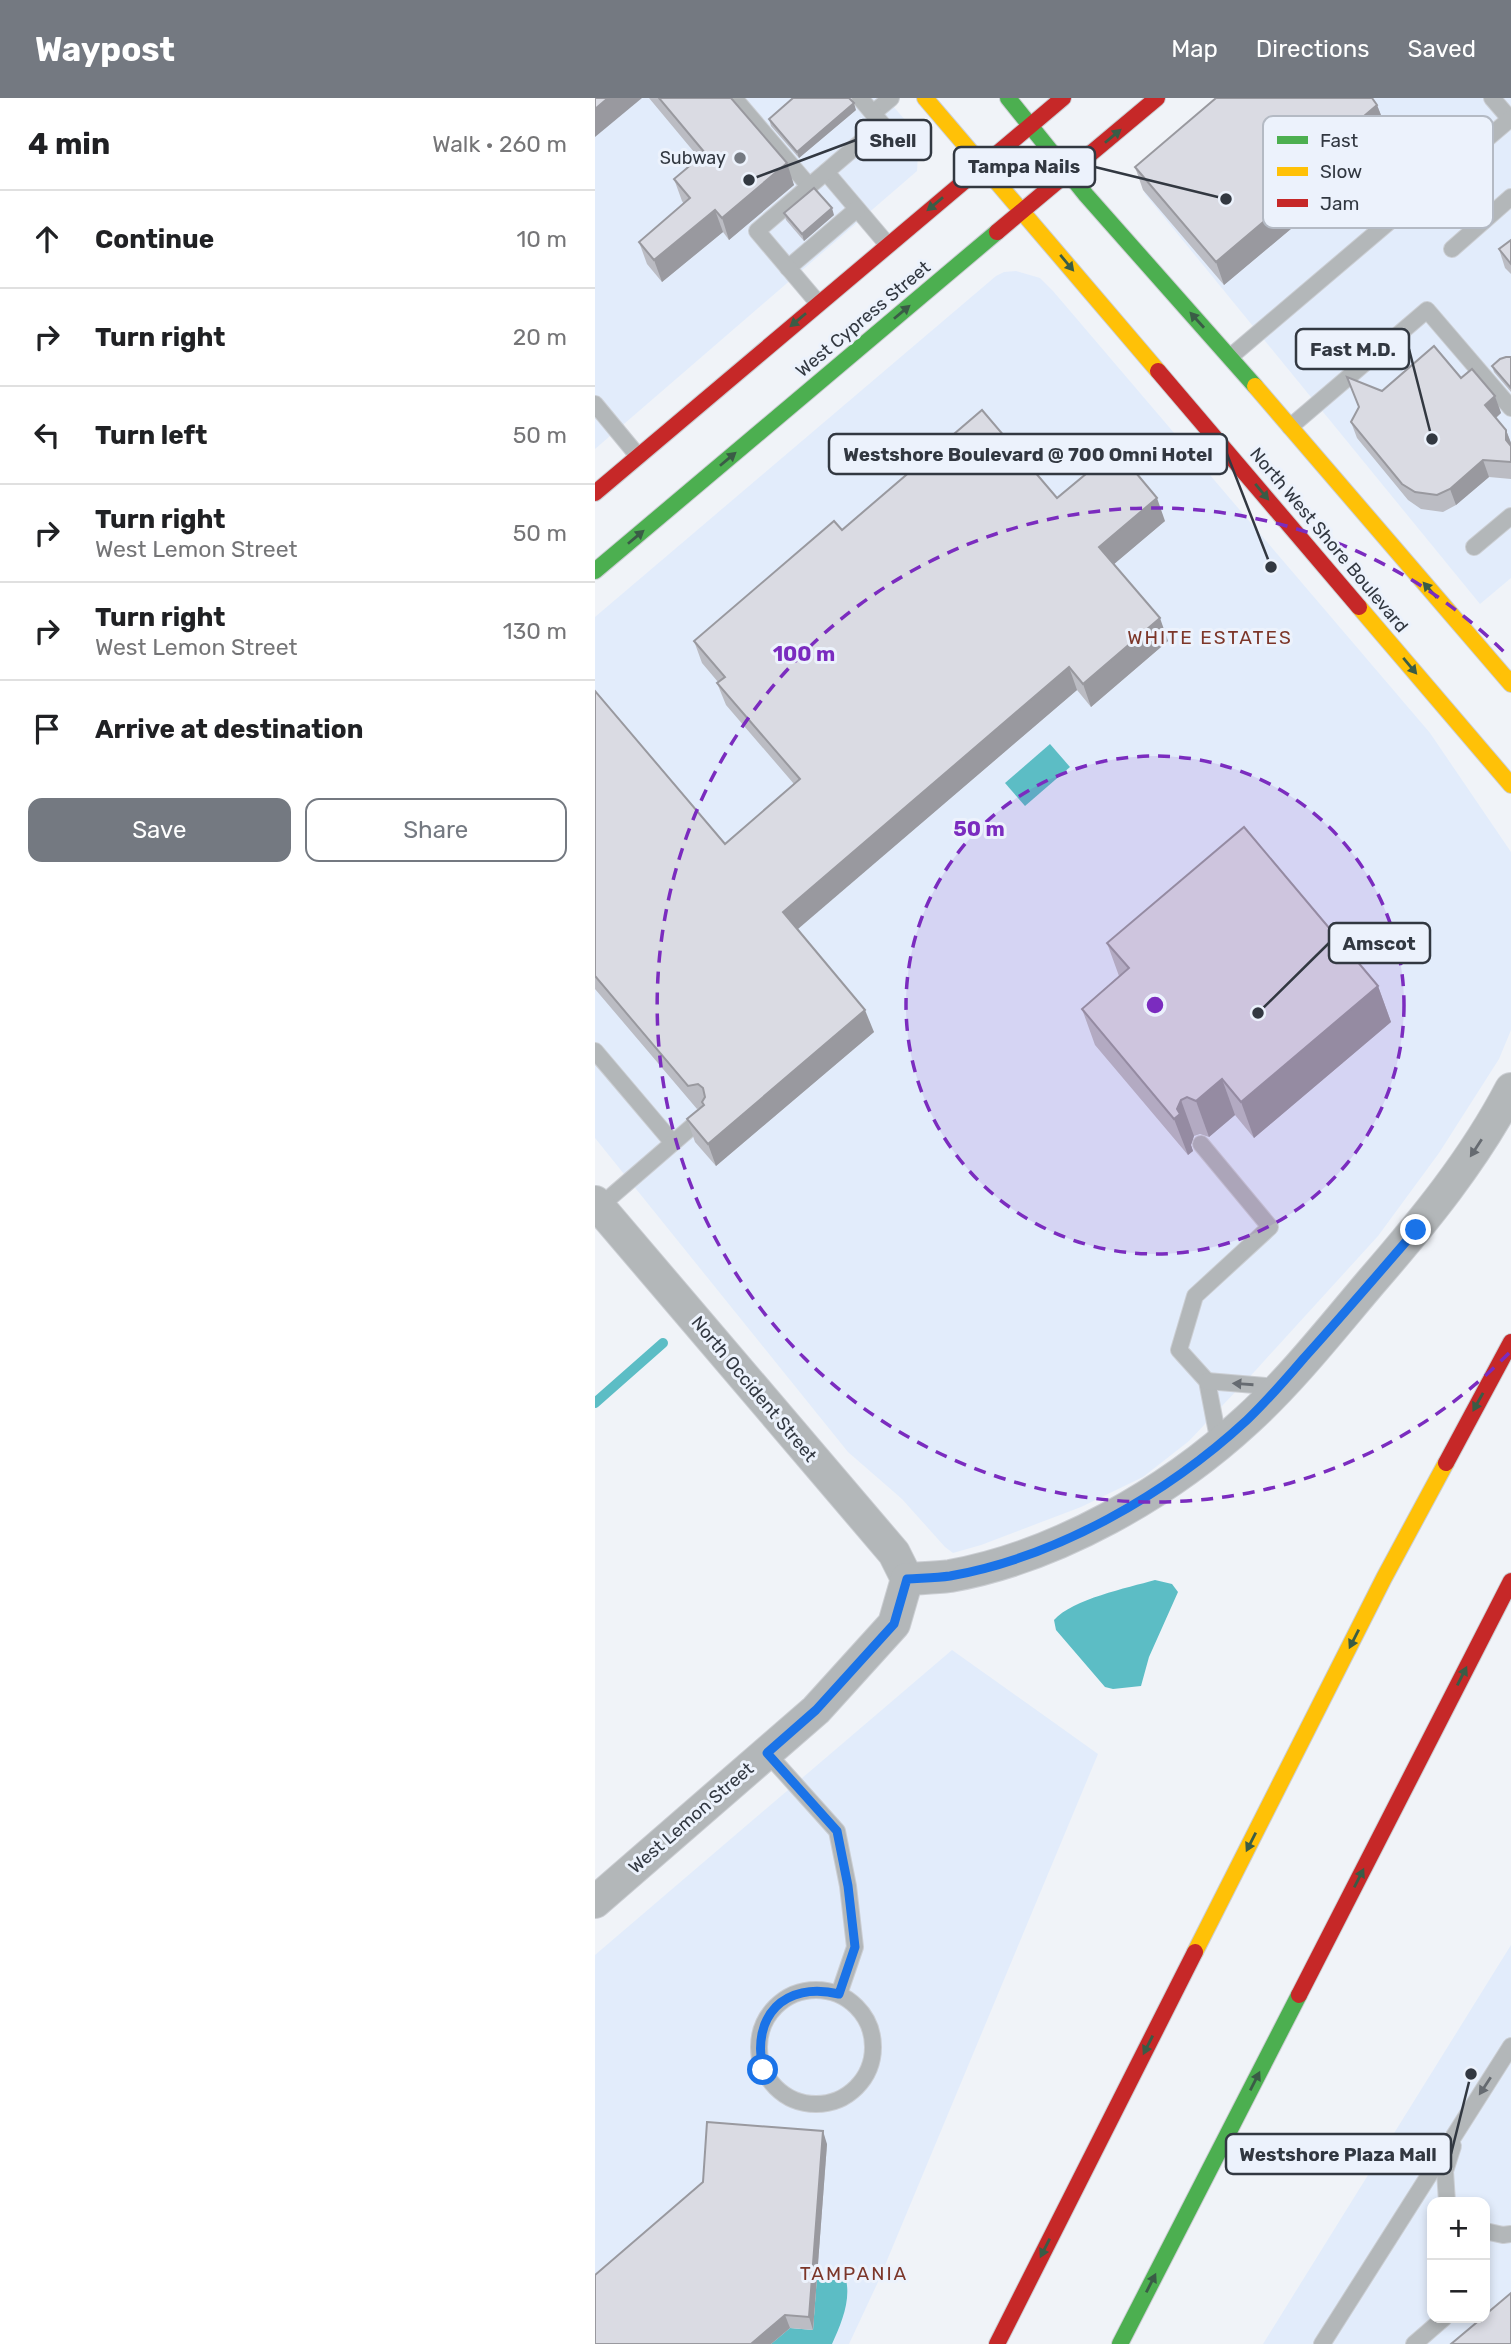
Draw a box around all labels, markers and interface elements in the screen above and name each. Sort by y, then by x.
text: Waypost [35,30,175,69]
text: Map [1171,35,1218,63]
text: Directions [1256,35,1369,63]
text: Saved [1407,35,1476,63]
legend [1263,116,1493,228]
callout: Shell [856,120,931,160]
text: 4 min [28,126,110,162]
one-way arrow [1104,128,1122,144]
text: Shell [869,129,917,152]
text: Fast [1320,129,1359,152]
text: Walk · 260 m [432,130,567,158]
place label: Subway [660,147,726,169]
callout: Tampa Nails [954,147,1095,187]
marker: Subway [732,150,748,166]
text: Tampa Nails [968,155,1080,178]
text: Slow [1320,160,1362,183]
text: Jam [1320,192,1359,215]
one-way arrow [926,196,943,211]
icon: ahead [28,220,66,258]
text: Continue [95,224,214,255]
text: 10 m [516,225,567,253]
one-way arrow [1059,254,1075,272]
street label: West Cypress Street [791,256,935,382]
one-way arrow [893,304,911,320]
one-way arrow [1189,311,1205,329]
one-way arrow [789,312,807,328]
icon: right [28,318,66,356]
text: Turn right [95,322,225,353]
text: 20 m [513,323,567,351]
callout: Fast M.D. [1296,329,1409,369]
text: Fast M.D. [1310,338,1396,361]
icon: left [28,416,66,454]
text: Turn left [95,420,207,451]
text: 50 m [513,421,567,449]
callout: Westshore Boulevard @ 700 Omni Hotel [829,434,1227,474]
text: Westshore Boulevard @ 700 Omni Hotel [843,443,1213,466]
street label: North West Shore Boulevard [1245,443,1413,637]
one-way arrow [719,451,737,467]
one-way arrow [1254,484,1269,501]
text: Turn right [95,504,225,535]
icon: right [28,514,66,552]
text: 50 m [513,519,567,547]
one-way arrow [627,530,644,545]
text: West Lemon Street [95,535,297,563]
one-way arrow [1423,581,1438,598]
text: Turn right [95,602,225,633]
icon: right [28,612,66,650]
text: 130 m [503,617,567,645]
district label: WHITE ESTATES [1127,626,1293,649]
text: West Lemon Street [95,633,297,661]
text: 100 m [773,641,835,666]
one-way arrow [1402,656,1417,674]
icon: arrive [28,710,66,748]
text: Arrive at destination [95,714,363,745]
button: Save [28,798,291,862]
button: Share [305,798,567,862]
text: 50 m [953,816,1005,841]
callout: Amscot [1329,923,1430,963]
text: Amscot [1342,932,1416,955]
centre of rings [1143,993,1167,1017]
one-way arrow [1469,1138,1482,1157]
route end [1400,1214,1431,1245]
street label: North Occident Street [687,1312,821,1466]
one-way arrow [1231,1378,1253,1389]
one-way arrow [1472,1392,1484,1412]
one-way arrow [1348,1629,1359,1649]
one-way arrow [1457,1666,1468,1686]
street label: West Lemon Street [624,1758,758,1878]
one-way arrow [1245,1832,1256,1852]
one-way arrow [1352,1868,1364,1888]
one-way arrow [1143,2035,1154,2055]
route start [747,2054,778,2085]
one-way arrow [1249,2071,1260,2091]
one-way arrow [1478,2077,1491,2096]
callout: Westshore Plaza Mall [1226,2134,1451,2174]
text: Westshore Plaza Mall [1239,2143,1437,2166]
map controls [1427,2197,1490,2323]
button: + [1427,2197,1490,2260]
one-way arrow [1040,2238,1051,2258]
button: − [1427,2260,1490,2323]
district label: TAMPANIA [800,2262,908,2285]
one-way arrow [1145,2273,1157,2293]

